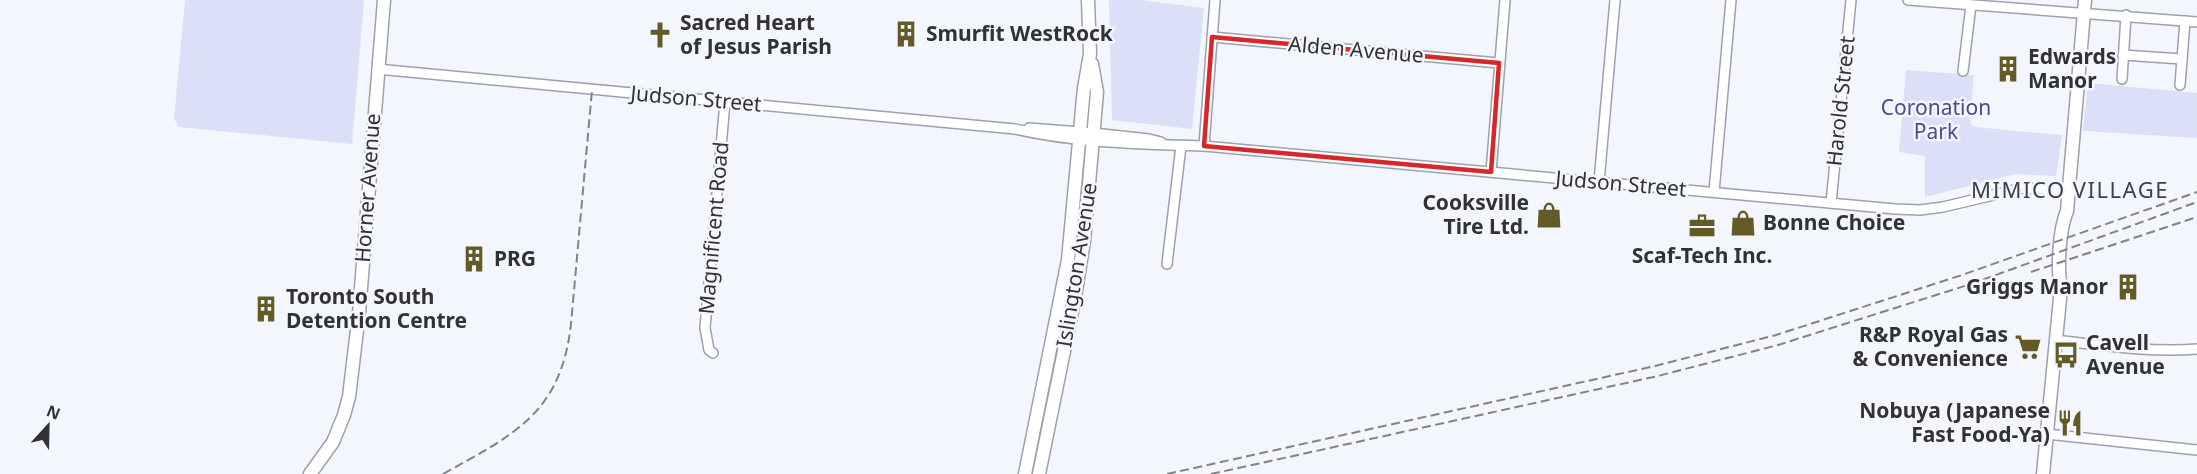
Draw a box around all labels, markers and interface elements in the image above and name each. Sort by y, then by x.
place label: Sacred Heart of Jesus Parish [680,8,832,60]
building icon: Smurfit WestRock [891,19,921,49]
place label: Smurfit WestRock [926,19,1114,47]
church icon: Sacred Heart of Jesus Parish [645,20,675,50]
street label: Alden Avenue [1287,29,1425,69]
street label: Harold Street [1819,34,1861,167]
place label: Edwards Manor [2028,42,2116,94]
building icon: Edwards Manor [1993,54,2023,84]
street label: Judson Street [627,78,763,118]
park label: Coronation Park [1881,93,1991,145]
street label: Horner Avenue [348,112,386,264]
street label: Magnificent Road [692,140,734,315]
street label: Judson Street [1552,163,1688,203]
district label: MIMICO VILLAGE [1971,174,2169,204]
street label: Islington Avenue [1049,180,1103,349]
place label: Cooksville Tire Ltd. [1422,188,1529,240]
shop icon: Cooksville Tire Ltd. [1534,200,1564,230]
shop icon: Bonne Choice [1728,208,1758,238]
place label: Bonne Choice [1763,208,1905,236]
office icon: Scaf-Tech Inc. [1687,211,1717,241]
place label: Scaf-Tech Inc. [1632,241,1772,269]
building icon: PRG [459,244,489,274]
place label: PRG [494,244,536,272]
place label: Griggs Manor [1966,272,2109,300]
building icon: Griggs Manor [2113,272,2143,302]
place label: Toronto South Detention Centre [286,282,467,334]
building icon: Toronto South Detention Centre [251,294,281,324]
place label: R&P Royal Gas & Convenience [1853,320,2008,372]
place label: Cavell Avenue [2086,328,2165,380]
supermarket icon: R&P Royal Gas & Convenience [2013,332,2043,362]
bus stop icon: Cavell Avenue [2051,340,2081,370]
north arrow [18,396,78,456]
place label: Nobuya (Japanese Fast Food-Ya) [1859,396,2050,448]
text: N [43,399,64,425]
restaurant icon: Nobuya (Japanese Fast Food-Ya) [2055,408,2085,438]

